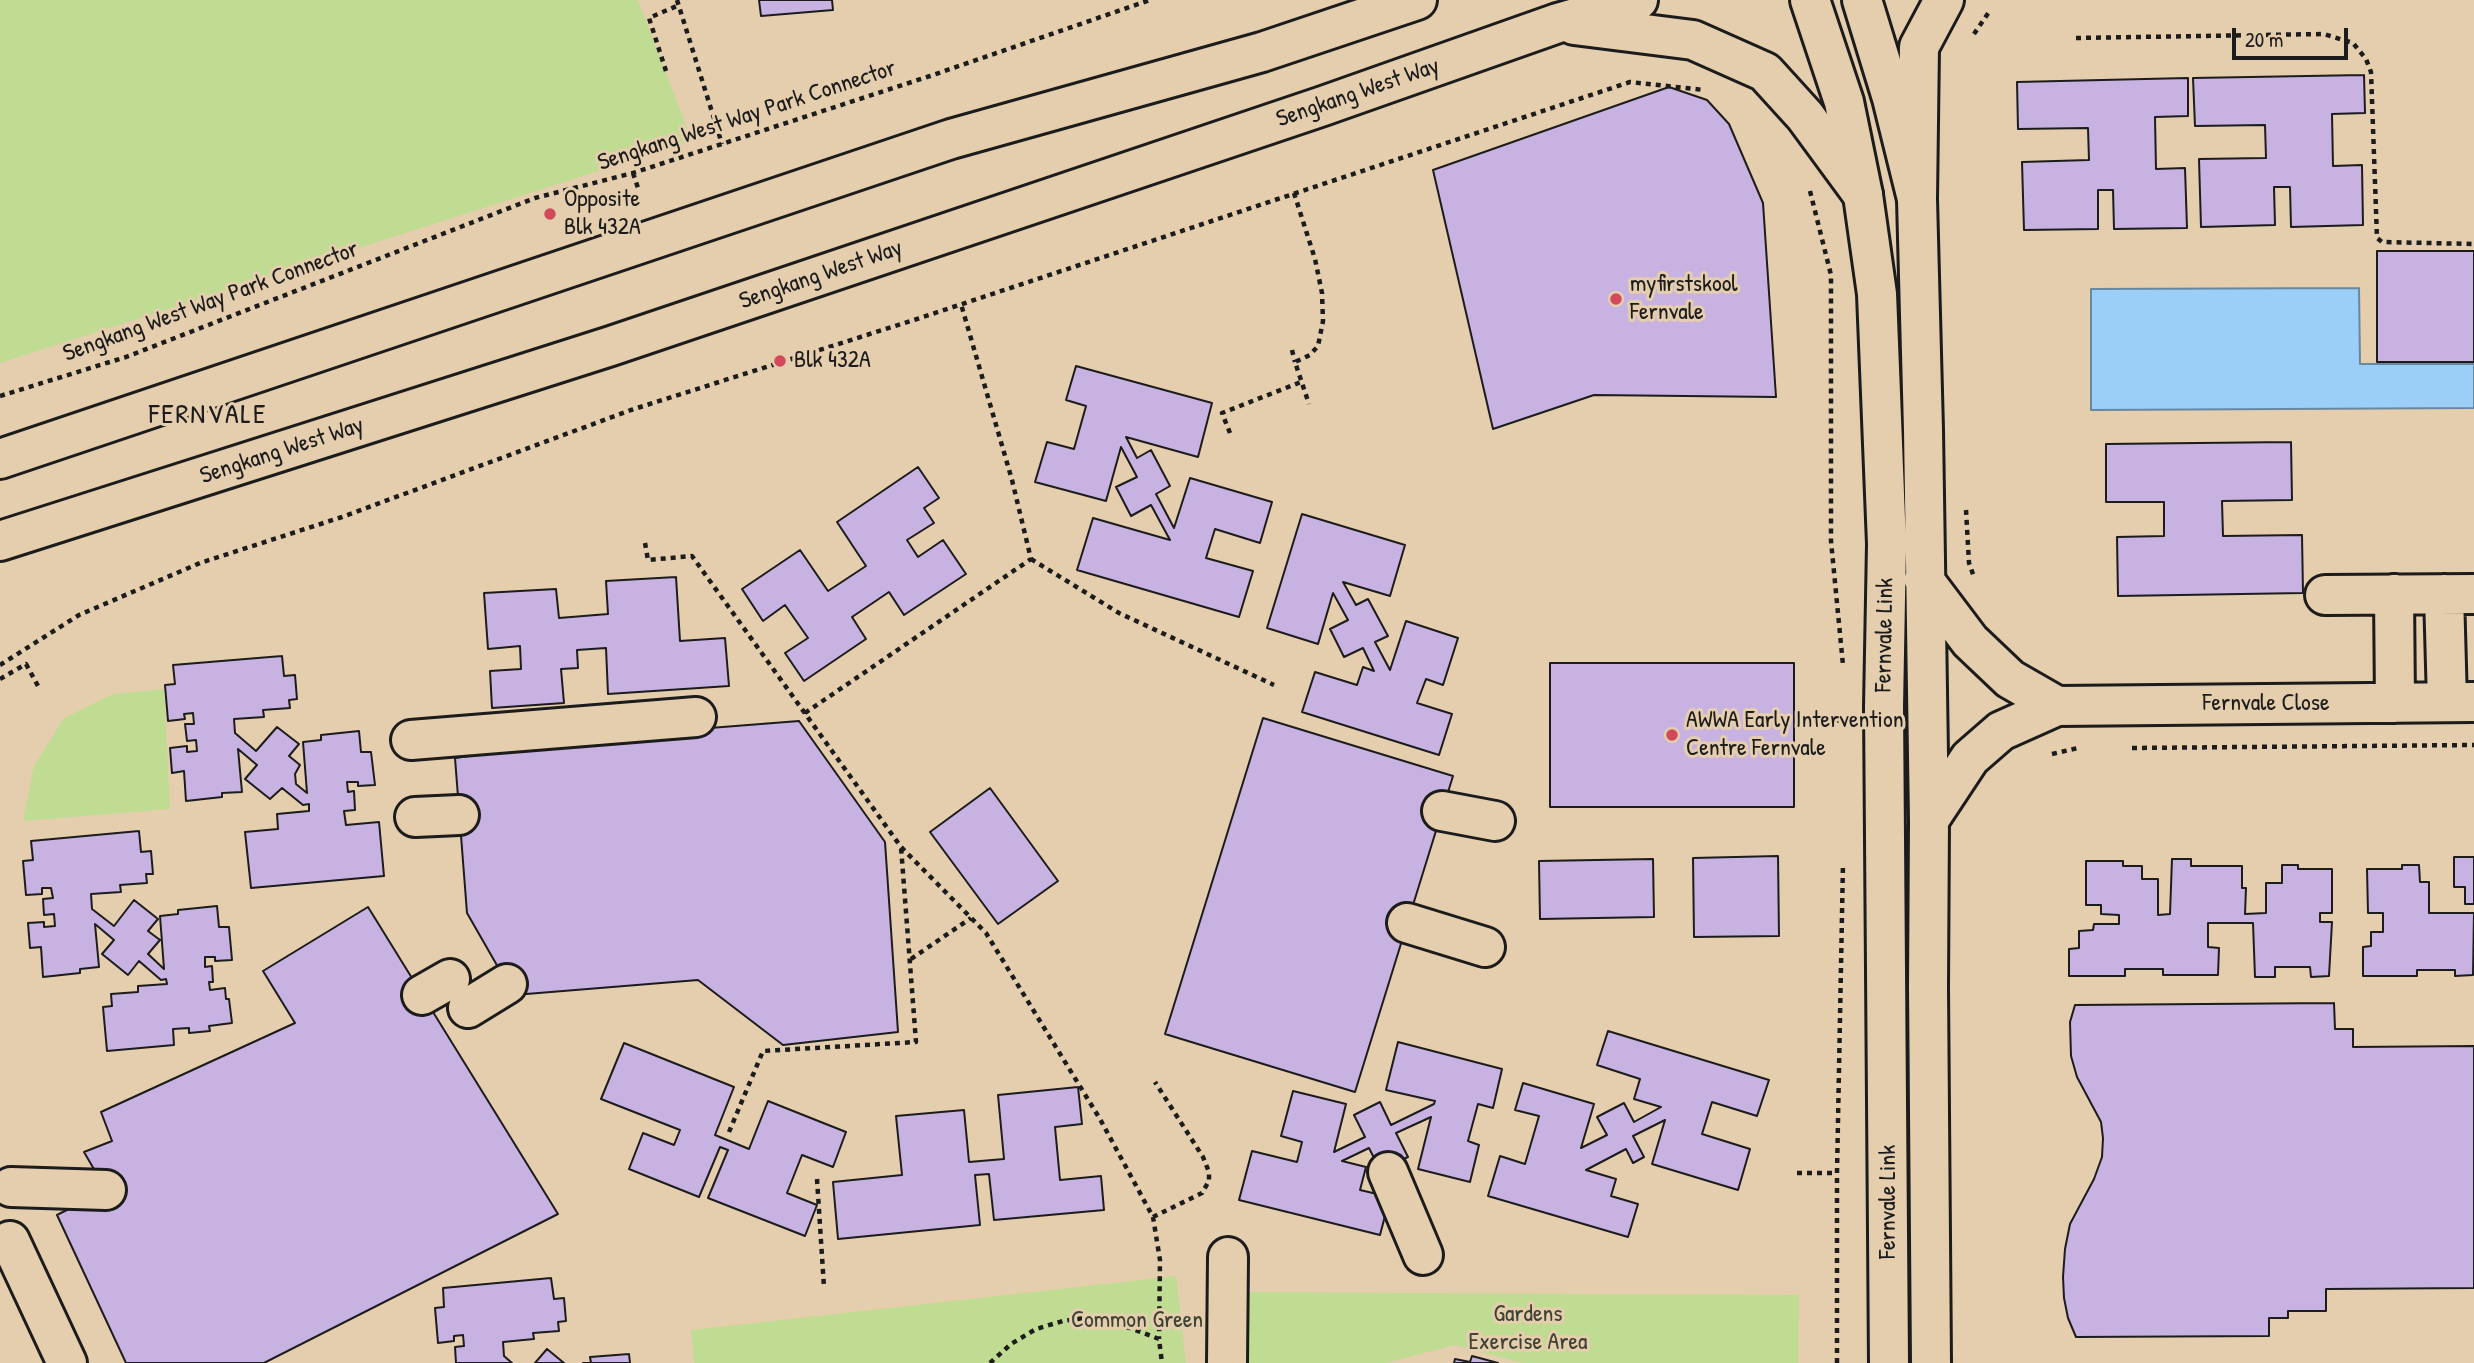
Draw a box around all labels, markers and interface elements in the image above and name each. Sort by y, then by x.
scale bar [2236,14,2352,58]
text: 20 m [2245,25,2283,54]
street label: Sengkang West Way [1273,52,1443,134]
street label: Sengkang West Way Park Connector [594,54,900,178]
place label: Opposite Blk 432A [564,186,641,242]
marker: Opposite Blk 432A [542,206,558,222]
street label: Sengkang West Way [736,234,906,316]
street label: Sengkang West Way Park Connector [60,235,362,369]
place label: myfirstskool Fernvale [1630,271,1738,327]
marker: myfirstskool Fernvale [1608,291,1624,307]
place label: Blk 432A [794,347,871,375]
marker: Blk 432A [772,353,788,369]
district label: FERNVALE [150,399,266,433]
street label: Sengkang West Way [197,411,367,491]
street label: Fernvale Link [1870,578,1900,692]
street label: Fernvale Close [2202,690,2330,718]
place label: AWWA Early Intervention Centre Fernvale [1686,707,1904,763]
marker: AWWA Early Intervention Centre Fernvale [1664,727,1680,743]
street label: Fernvale Link [1875,1145,1903,1259]
park label: Gardens Exercise Area [1468,1301,1588,1357]
park label: Common Green [1071,1307,1203,1335]

